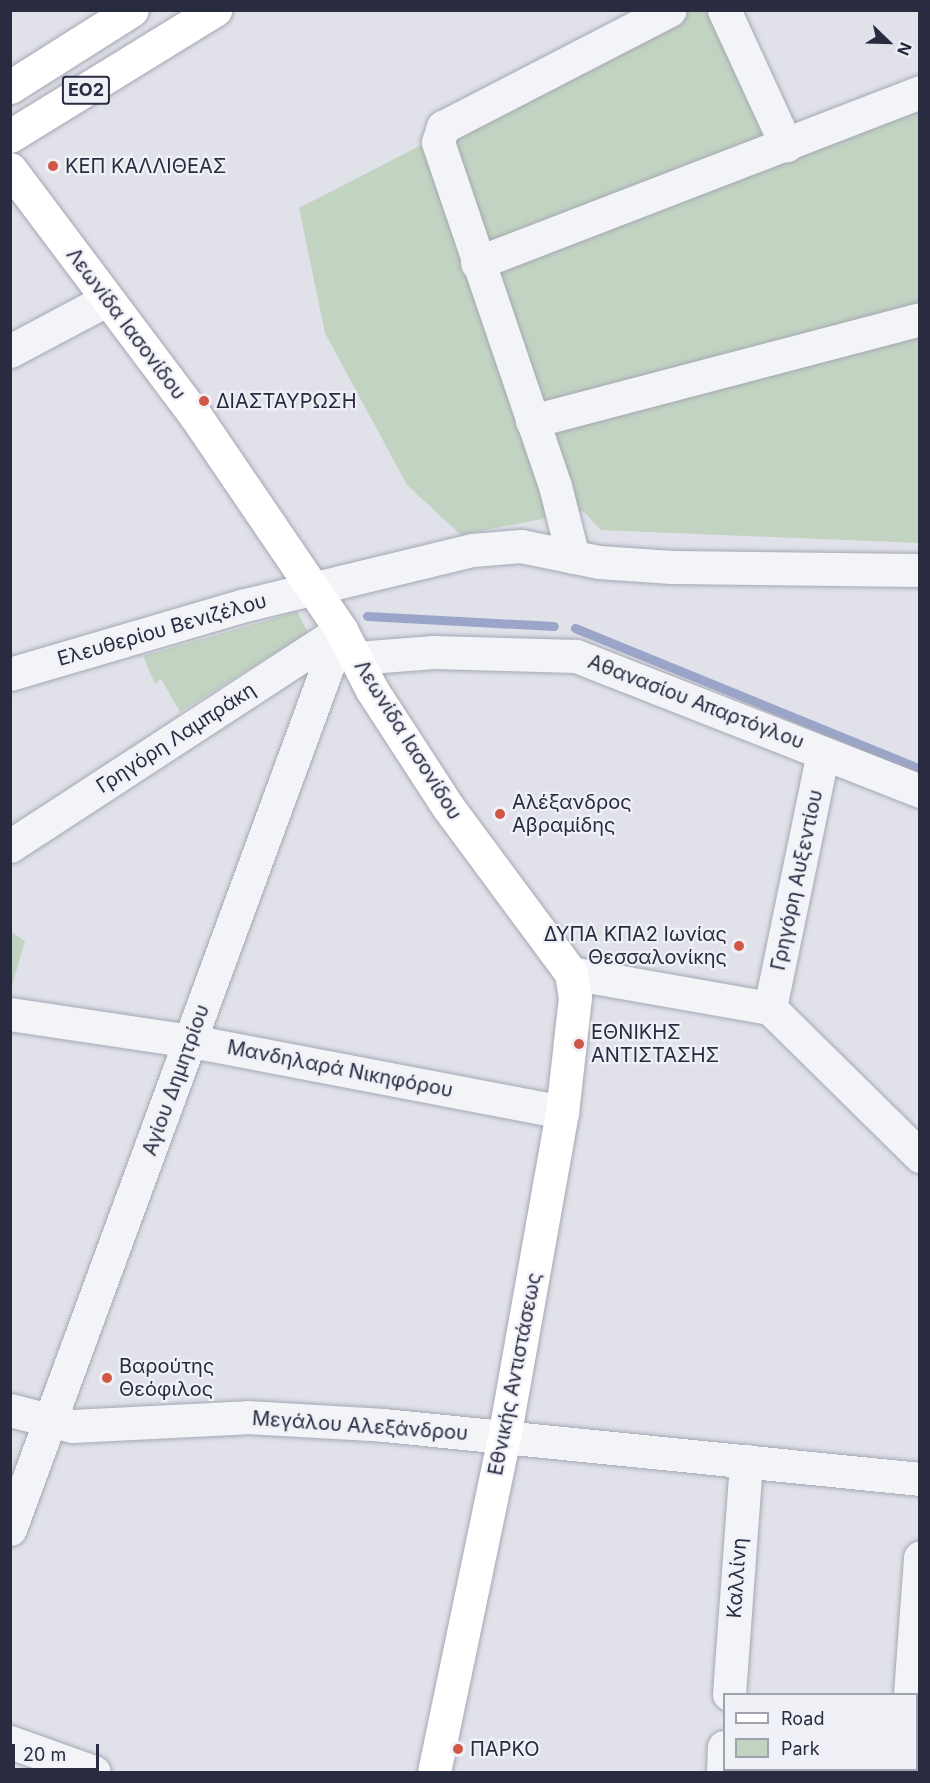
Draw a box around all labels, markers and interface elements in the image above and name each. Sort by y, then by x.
north arrow [858,12,918,72]
text: N [893,40,916,59]
road number: ΕΟ2 [60,75,112,105]
place label: ΚΕΠ ΚΑΛΛΙΘΕΑΣ [65,154,227,178]
marker: ΚΕΠ ΚΑΛΛΙΘΕΑΣ [46,159,60,173]
street label: Λεωνίδα Ιασονίδου [61,243,191,405]
place label: ΔΙΑΣΤΑΥΡΩΣΗ [216,389,356,413]
marker: ΔΙΑΣΤΑΥΡΩΣΗ [197,394,211,408]
street label: Ελευθερίου Βενιζέλου [55,589,269,671]
street label: Αθανασίου Απαρτόγλου [585,650,807,754]
street label: Λεωνίδα Ιασονίδου [349,656,467,824]
street label: Γρηγόρη Λαμπράκη [92,678,260,798]
street label: Γρηγόρη Αυξεντίου [766,787,828,973]
place label: Αλέξανδρος Αβραμίδης [512,790,632,837]
marker: Αλέξανδρος Αβραμίδης [493,807,507,821]
place label: ΔΥΠΑ ΚΠΑ2 Ιωνίας Θεσσαλονίκης [544,922,727,969]
marker: ΔΥΠΑ ΚΠΑ2 Ιωνίας Θεσσαλονίκης [732,939,746,953]
street label: Αγίου Δημητρίου [138,1001,214,1159]
place label: ΕΘΝΙΚΗΣ ΑΝΤΙΣΤΑΣΗΣ [591,1020,719,1067]
street label: Μανδηλαρά Νικηφόρου [225,1035,455,1103]
marker: ΕΘΝΙΚΗΣ ΑΝΤΙΣΤΑΣΗΣ [572,1037,586,1051]
street label: Εθνικής Αντιστάσεως [484,1271,546,1477]
place label: Βαρούτης Θεόφιλος [119,1354,214,1401]
marker: Βαρούτης Θεόφιλος [100,1371,114,1385]
street label: Μεγάλου Αλεξάνδρου [251,1406,469,1446]
street label: Καλλίνη [722,1537,752,1619]
legend [723,1693,918,1771]
text: Road [781,1708,824,1729]
scale bar [15,1732,102,1770]
place label: ΠΑΡΚΟ [470,1737,539,1761]
text: Park [781,1738,820,1759]
marker: ΠΑΡΚΟ [451,1742,465,1756]
text: 20 m [23,1744,66,1765]

